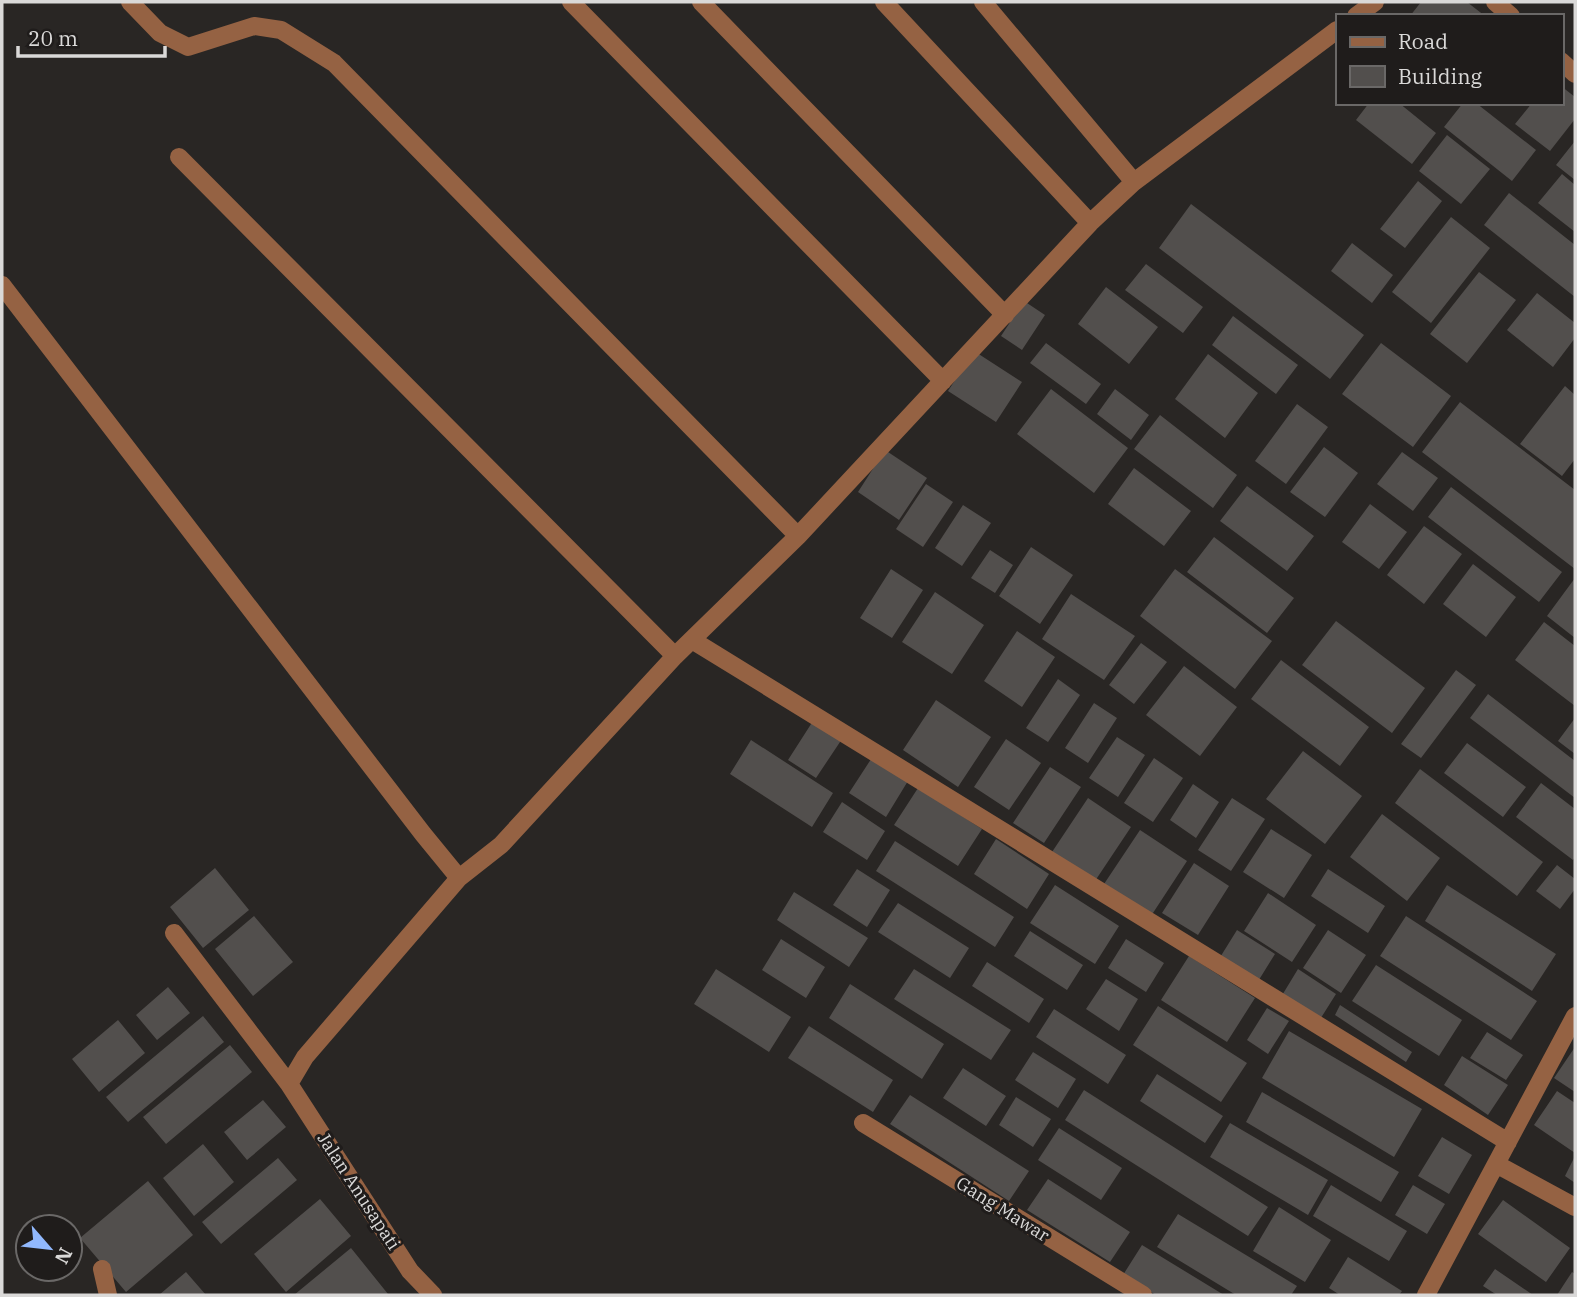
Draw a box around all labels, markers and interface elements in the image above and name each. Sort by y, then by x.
scale bar [18,14,164,58]
legend [1336,14,1563,105]
text: 20 m [28,24,78,52]
text: Road [1398,27,1448,55]
text: Building [1398,62,1483,90]
street label: Jalan Anusapati [312,1128,406,1254]
street label: Gang Mawar [952,1171,1054,1247]
north arrow [14,1213,84,1283]
text: N [50,1244,78,1268]

